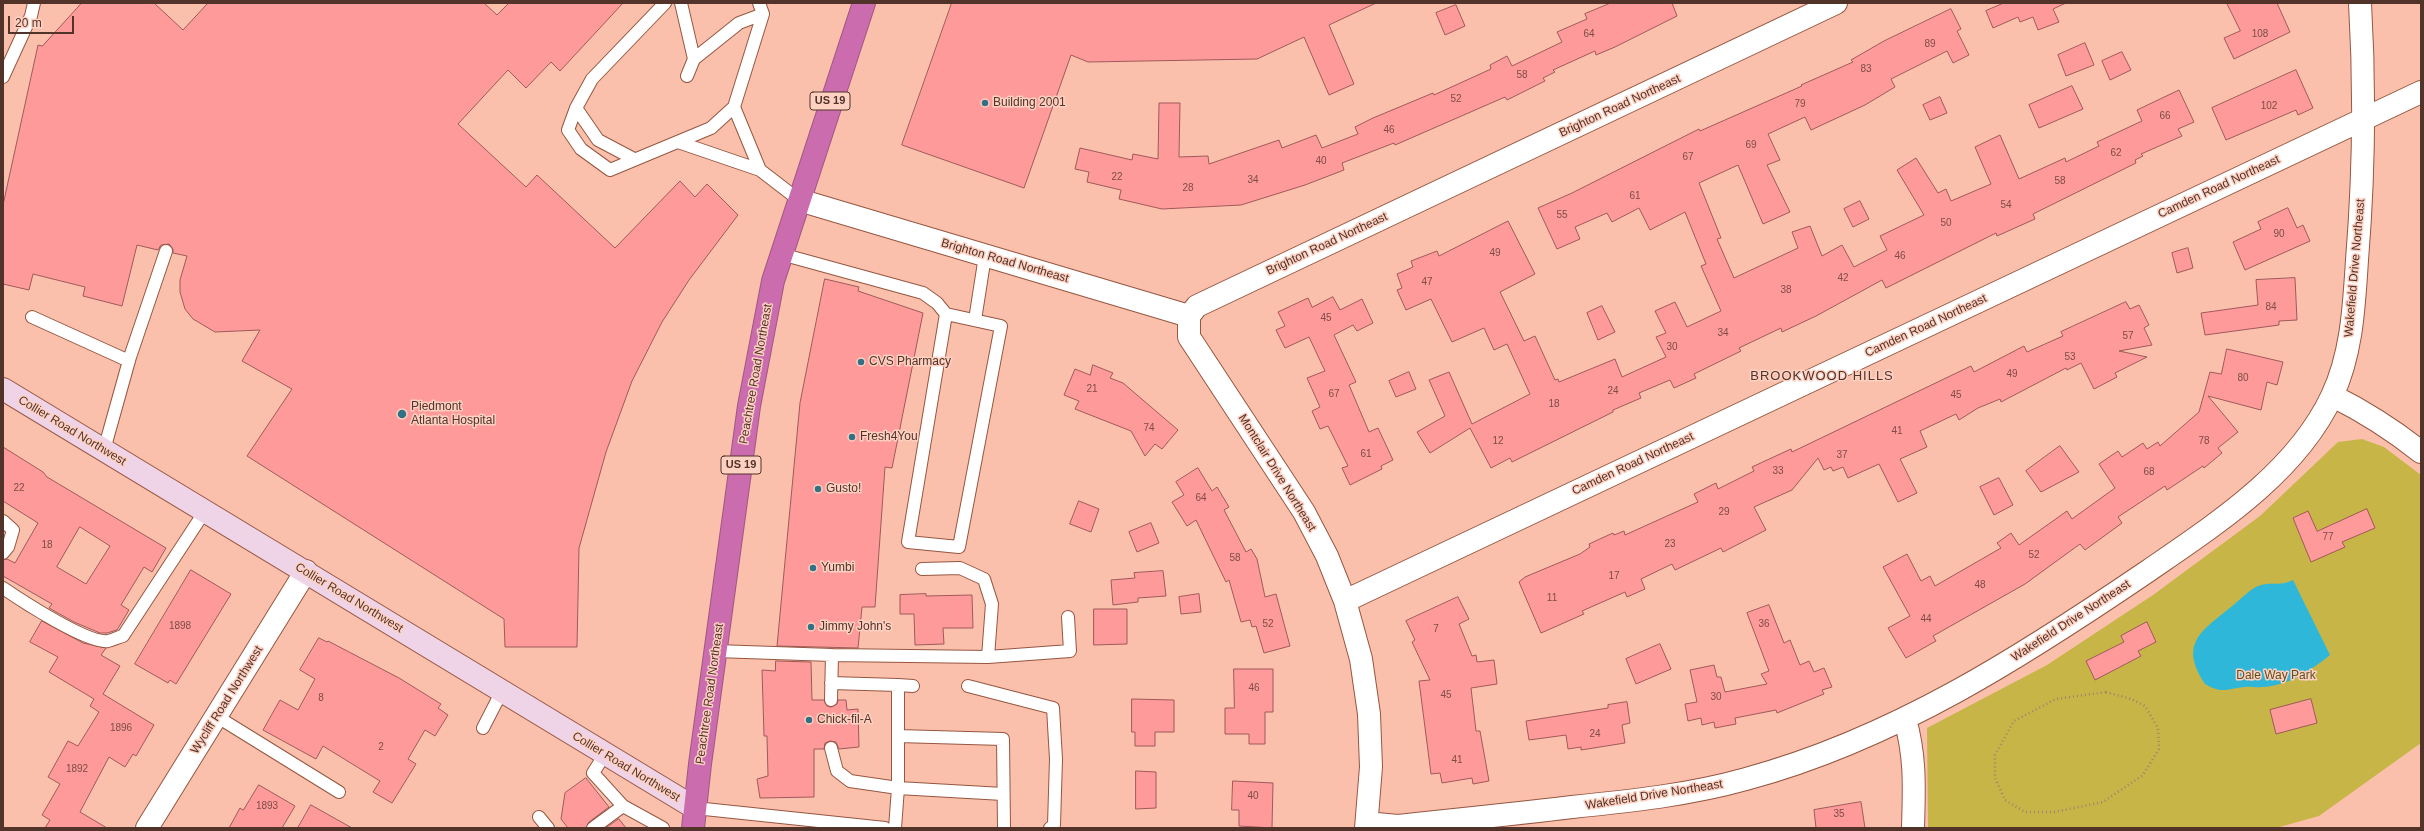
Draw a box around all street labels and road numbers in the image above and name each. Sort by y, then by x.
street label: Brighton Road Northeast [1557,72,1683,140]
road number: US 19 [810,92,850,110]
street label: Camden Road Northeast [2156,152,2282,222]
street label: Wakefield Drive Northeast [2342,198,2368,338]
street label: Brighton Road Northeast [1264,210,1390,278]
street label: Brighton Road Northeast [940,236,1070,286]
street label: Camden Road Northeast [1863,291,1989,361]
street label: Peachtree Road Northeast [737,303,775,445]
street label: Collier Road Northwest [15,393,129,469]
street label: Montclair Drive Northeast [1235,412,1319,534]
street label: Camden Road Northeast [1570,429,1696,499]
road number: US 19 [721,456,761,474]
street label: Collier Road Northwest [292,560,406,636]
street label: Wakefield Drive Northeast [2009,577,2133,665]
street label: Peachtree Road Northeast [693,623,727,765]
street label: Wycliff Road Northwest [188,643,266,757]
street label: Collier Road Northwest [569,729,683,805]
street label: Wakefield Drive Northeast [1584,777,1724,813]

